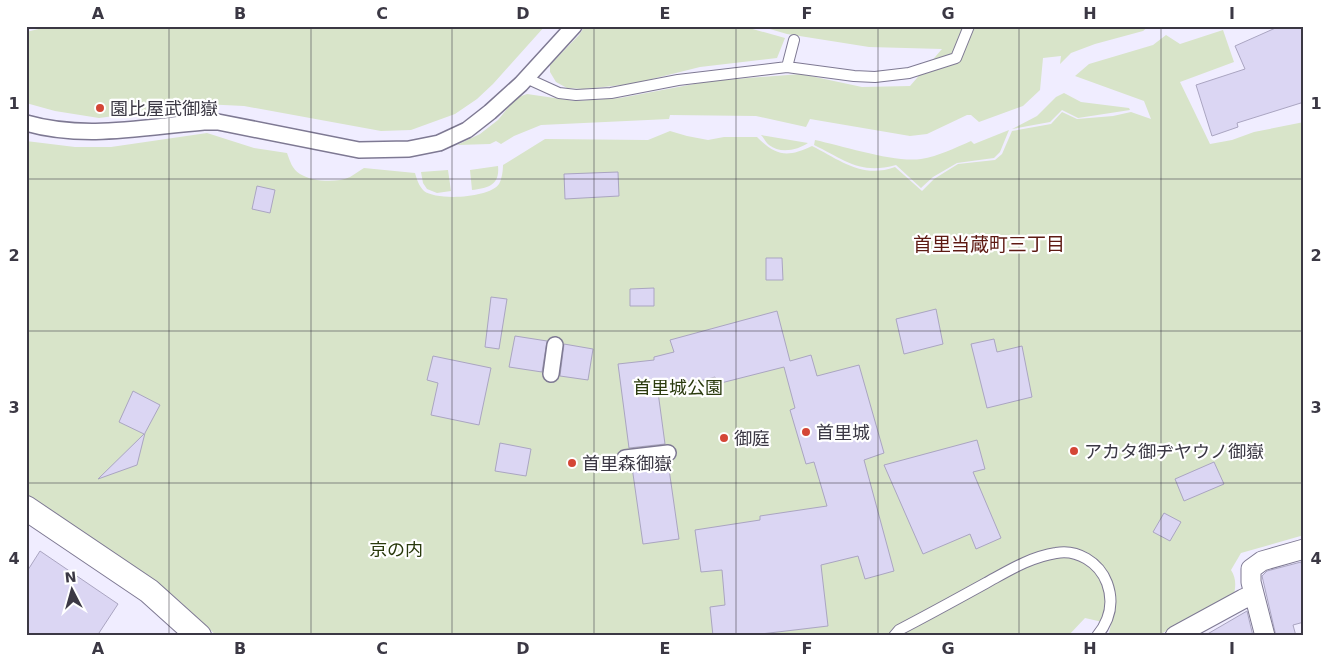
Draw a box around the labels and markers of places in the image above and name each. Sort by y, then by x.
place label: 園比屋武御嶽 [110,98,218,119]
marker: 園比屋武御嶽 [94,102,106,114]
place label: 首里城 [816,422,870,443]
marker: 首里城 [800,426,812,438]
place label: 御庭 [734,428,770,449]
marker: 御庭 [718,432,730,444]
place label: アカタ御ヂヤウノ御嶽 [1084,441,1264,462]
marker: アカタ御ヂヤウノ御嶽 [1068,445,1080,457]
place label: 首里森御嶽 [582,453,672,474]
marker: 首里森御嶽 [566,457,578,469]

